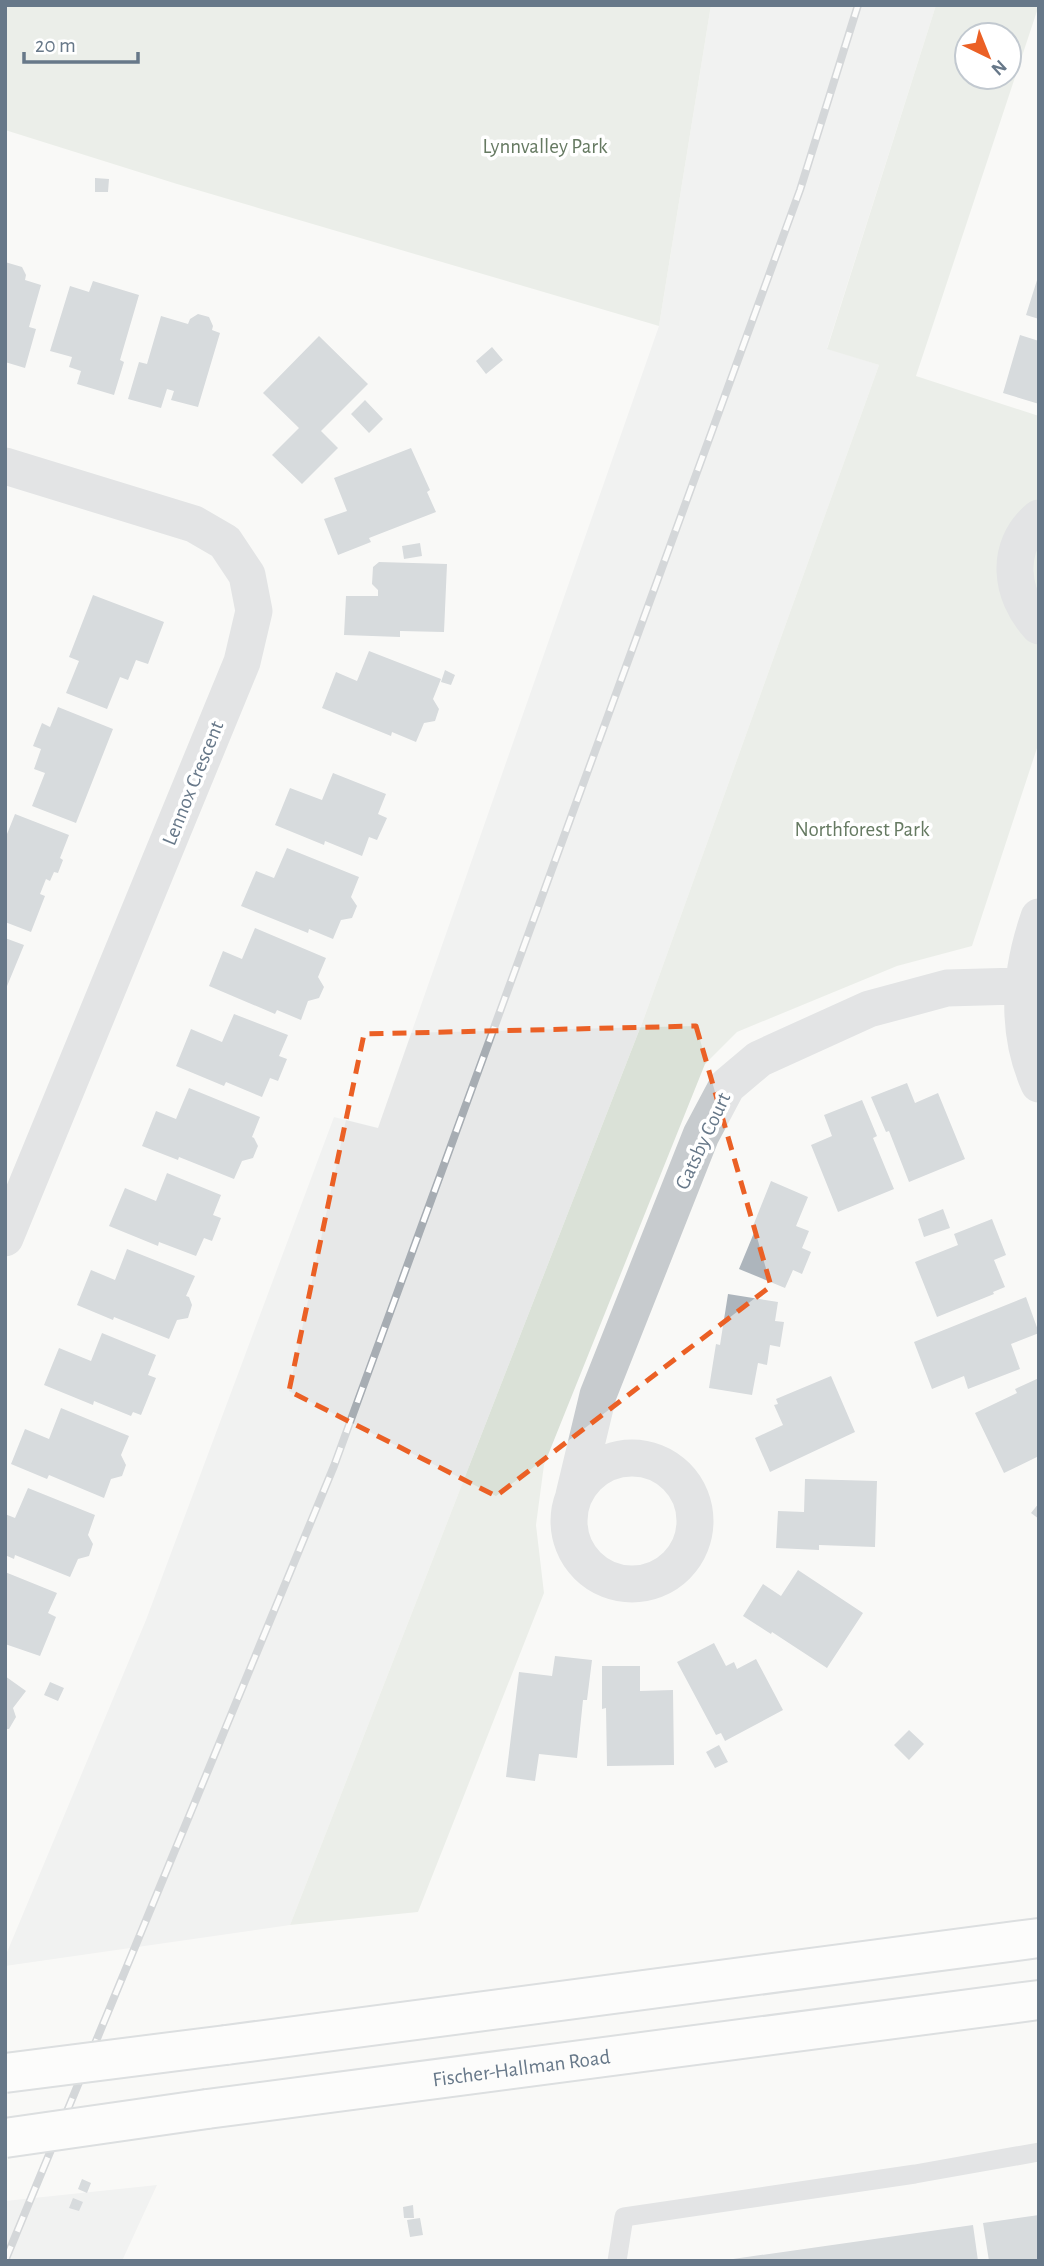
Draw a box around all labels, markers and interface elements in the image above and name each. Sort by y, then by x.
scale bar [24,21,138,65]
north arrow [953,21,1023,91]
text: 20 m [35,35,76,56]
text: N [987,56,1010,79]
park label: Lynnvalley Park [482,136,608,157]
street label: Lennox Crescent [159,718,228,848]
park label: Northforest Park [795,819,930,840]
street label: Gatsby Court [671,1089,735,1193]
street label: Fischer-Hallman Road [431,2046,612,2090]

